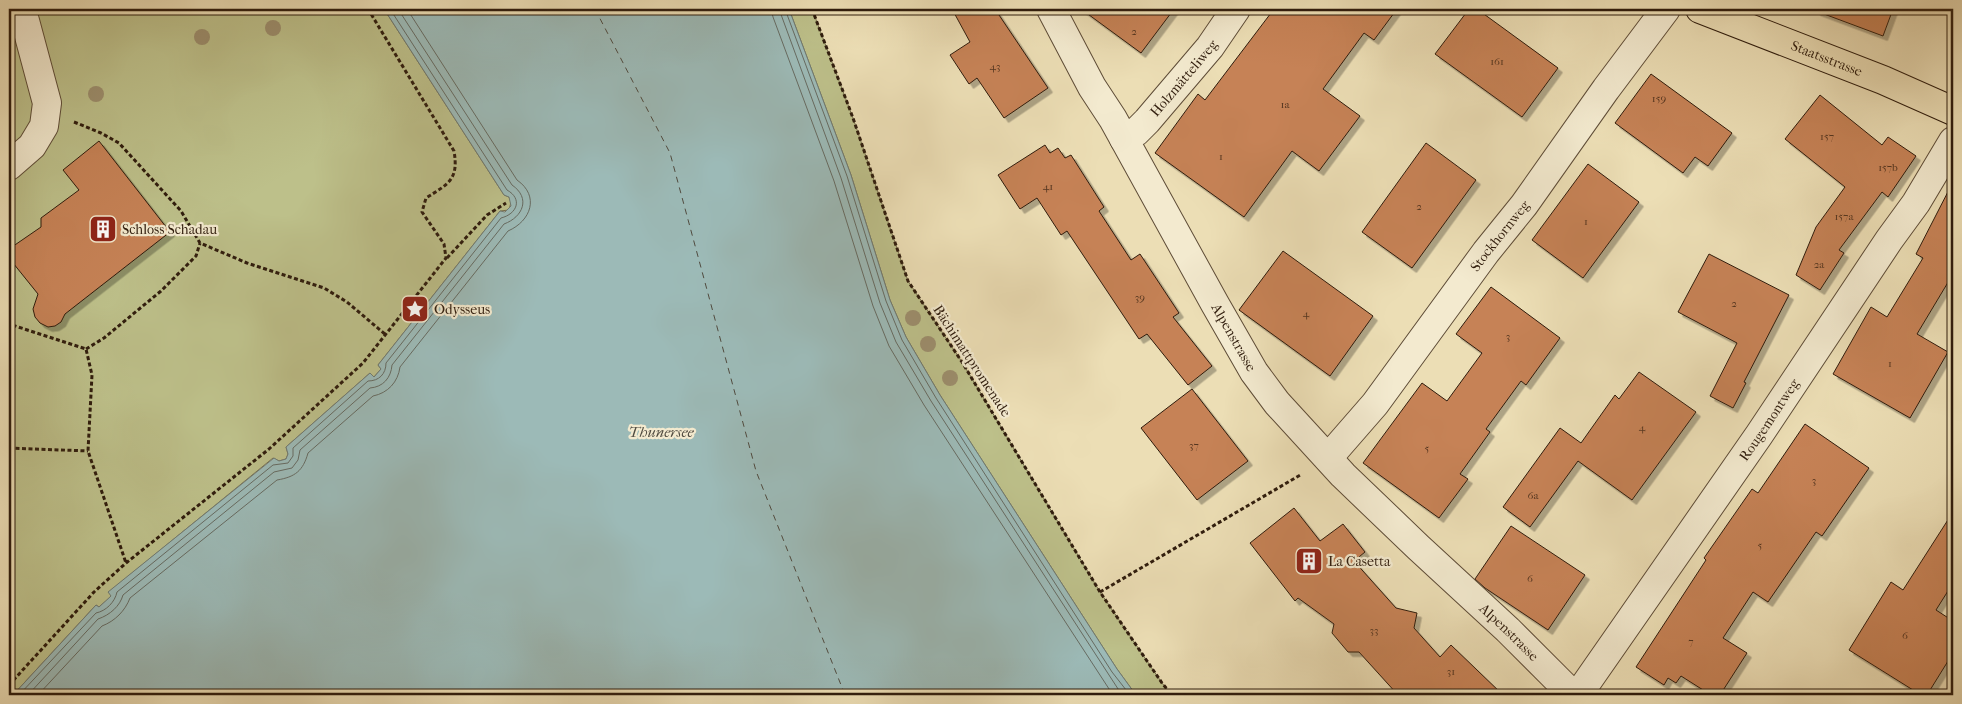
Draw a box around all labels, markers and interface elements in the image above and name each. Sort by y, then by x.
house number: 2 [1131,25,1137,38]
street label: Holzmätteliweg [1146,36,1221,120]
street label: Staatsstrasse [1789,37,1865,80]
house number: 161 [1490,55,1504,68]
house number: 43 [989,60,1001,73]
house number: 159 [1652,92,1666,105]
house number: 1a [1280,98,1290,111]
house number: 157 [1820,130,1834,143]
house number: 1 [1219,150,1223,163]
house number: 157b [1878,161,1898,174]
house number: 41 [1043,180,1053,193]
street label: Stockhornweg [1466,196,1533,275]
house number: 2 [1416,200,1422,213]
house number: 157a [1834,210,1854,223]
building icon: Schloss Schadau [88,214,118,244]
house number: 1 [1584,215,1588,228]
place label: Schloss Schadau [122,221,217,238]
house number: 2a [1814,258,1825,271]
house number: 39 [1135,291,1145,304]
place icon: Odysseus [400,294,430,324]
house number: 2 [1731,297,1737,310]
street label: Alpenstrasse [1207,299,1260,374]
place label: Odysseus [434,301,490,318]
street label: Bächimattpromenade [930,302,1015,420]
house number: 4 [1303,307,1310,320]
house number: 3 [1506,330,1510,343]
house number: 1 [1888,357,1892,370]
street label: Rougemontweg [1735,375,1803,464]
house number: 4 [1639,421,1646,434]
water label: Thunersee [628,423,694,441]
house number: 37 [1189,439,1199,452]
house number: 5 [1425,442,1430,455]
house number: 3 [1812,474,1816,487]
house number: 6a [1527,489,1539,502]
house number: 5 [1758,539,1763,552]
building icon: La Casetta [1294,546,1324,576]
place label: La Casetta [1328,553,1391,570]
house number: 6 [1527,572,1533,585]
street label: Alpenstrasse [1475,599,1542,664]
house number: 33 [1369,624,1379,637]
house number: 6 [1902,629,1908,642]
house number: 7 [1688,635,1694,648]
house number: 31 [1447,665,1455,678]

